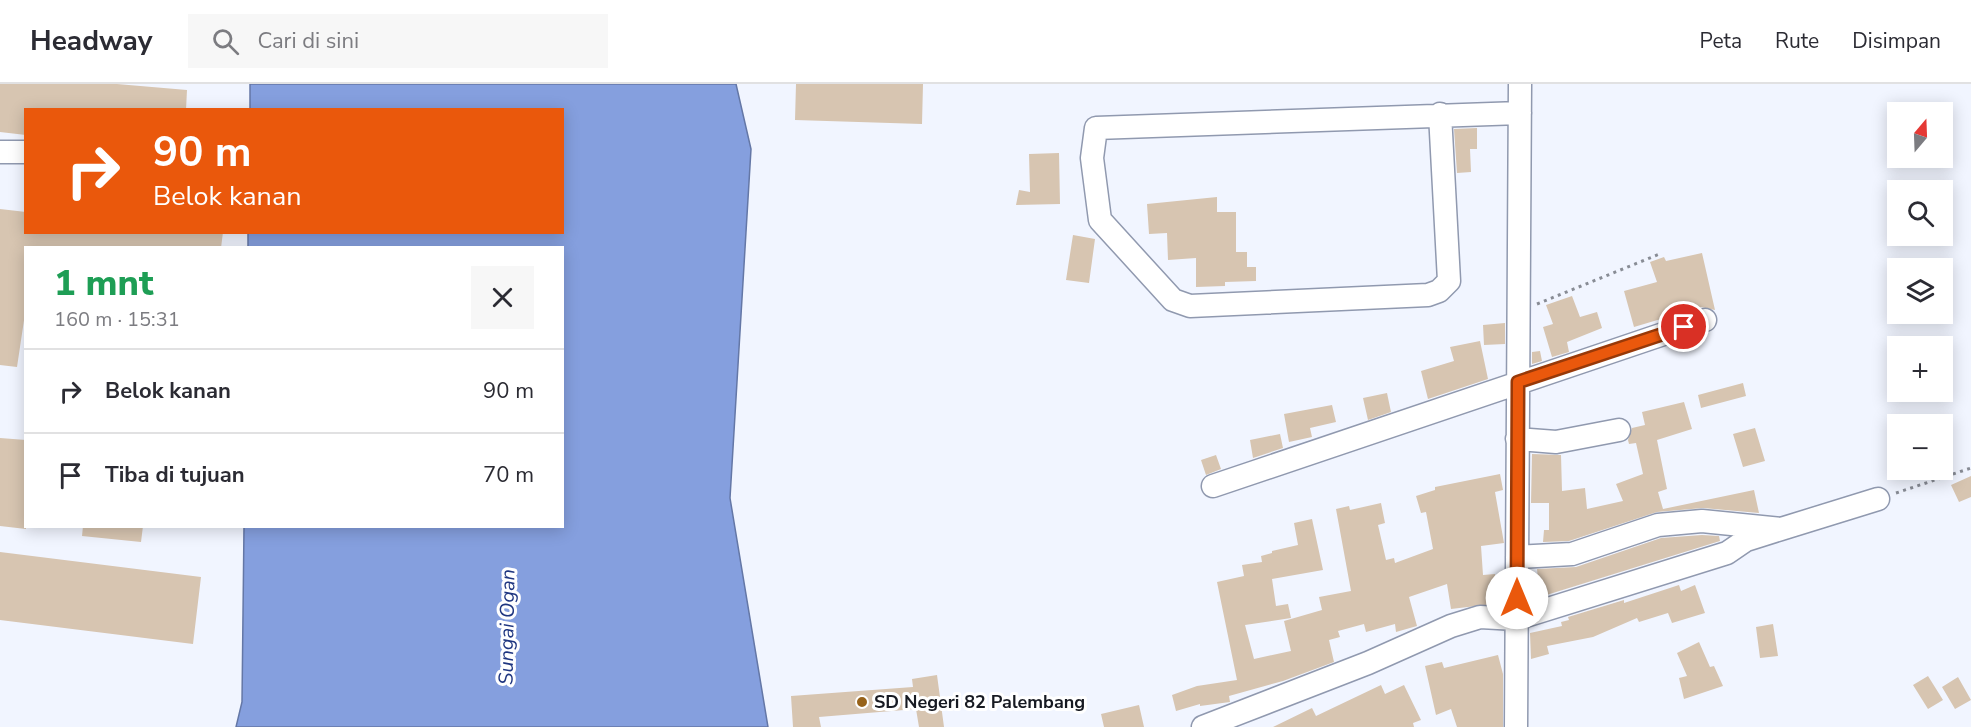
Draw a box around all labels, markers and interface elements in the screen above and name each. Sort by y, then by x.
search box [188,14,608,68]
text: Headway [30,22,152,60]
icon: search [209,25,242,58]
text: Cari di sini [257,26,359,56]
text: Peta [1700,27,1742,55]
text: Rute [1775,27,1819,55]
text: Disimpan [1852,27,1941,55]
north arrow [1887,102,1953,168]
map controls [1887,102,1953,480]
text: 90 m [153,124,252,181]
icon: right [54,132,132,210]
text: Belok kanan [153,178,302,215]
button: search [1887,180,1953,246]
button: layers [1887,258,1953,324]
text: 1 mnt [54,259,154,308]
button: close [471,266,534,329]
pin [1658,301,1709,352]
text: 160 m · 15:31 [54,306,180,333]
icon: arrive [1667,310,1700,343]
button: + [1887,336,1953,402]
icon: right [54,375,87,408]
text: Belok kanan [105,376,231,406]
text: 90 m [483,376,534,406]
button: − [1887,414,1953,480]
icon: arrive [54,459,87,492]
text: Tiba di tujuan [105,460,245,490]
text: 70 m [483,460,534,490]
position arrow [1485,566,1549,630]
water label: Sungai Ogan [492,569,522,685]
place label: SD Negeri 82 Palembang [874,690,1085,714]
marker: SD Negeri 82 Palembang [855,695,869,709]

